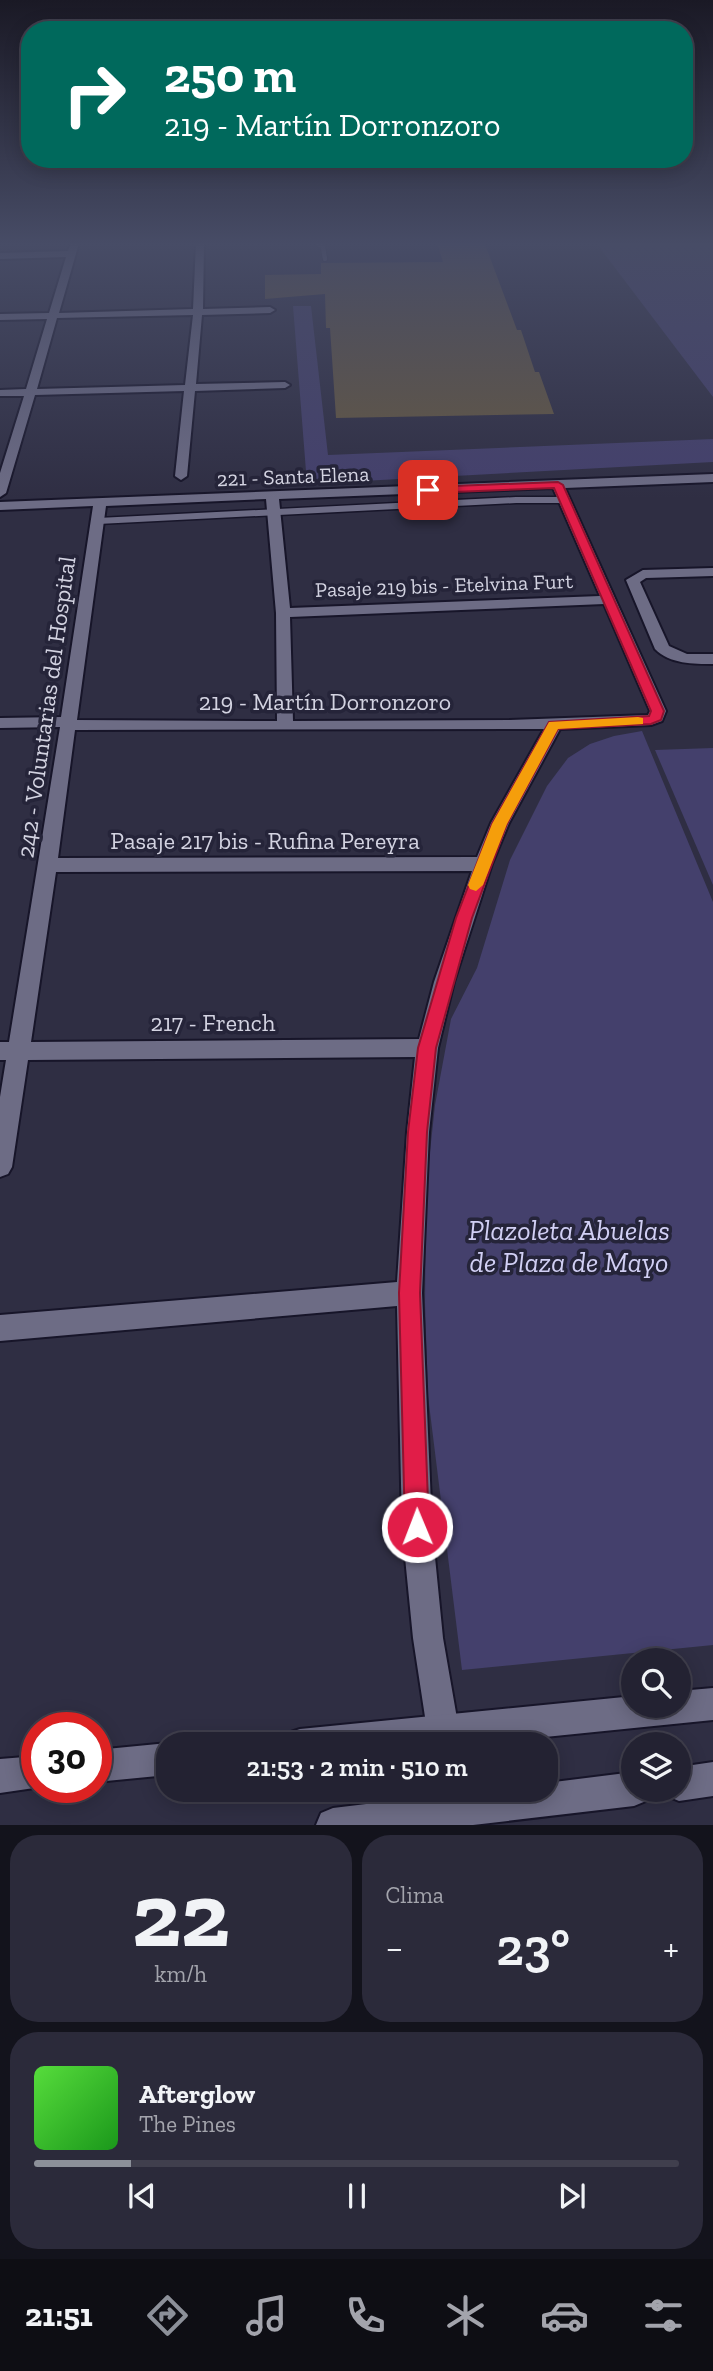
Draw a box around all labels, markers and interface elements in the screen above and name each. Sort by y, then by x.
text: 250 m [164,46,296,105]
icon: right [49,49,140,140]
text: 219 - Martín Dorronzoro [164,106,500,144]
pin [398,460,458,520]
street label: 221 - Santa Elena [216,461,370,491]
icon: arrive [409,471,447,509]
street label: 242 - Voluntarias del Hospital [10,554,82,860]
street label: Pasaje 219 bis - Etelvina Furt [315,568,574,603]
street label: 219 - Martín Dorronzoro [199,687,451,716]
street label: Pasaje 217 bis - Rufina Pereyra [110,826,420,855]
street label: 217 - French [151,1008,276,1037]
park label: Plazoleta Abuelas de Plaza de Mayo [468,1214,670,1279]
position arrow [380,1490,454,1564]
map controls [621,1648,691,1802]
button: search [621,1648,691,1718]
speed limit sign: 30 [21,1712,112,1803]
button: layers [621,1732,691,1802]
text: 21:53 · 2 min · 510 m [246,1751,468,1783]
text: 22 [132,1860,230,1969]
text: Clima [386,1881,444,1909]
text: 23° [496,1916,570,1978]
text: − [386,1925,403,1971]
text: + [663,1925,679,1971]
text: km/h [155,1960,207,1988]
text: Afterglow [139,2078,255,2110]
text: The Pines [139,2110,236,2138]
icon: previous [123,2177,161,2215]
icon: pause [338,2177,376,2215]
icon: next [553,2177,591,2215]
icon: directions [143,2291,192,2340]
icon: music [242,2291,291,2340]
icon: phone [341,2291,390,2340]
icon: climate [441,2291,490,2340]
icon: car [540,2291,589,2340]
icon: filters [639,2291,688,2340]
text: 21:51 [25,2296,93,2334]

